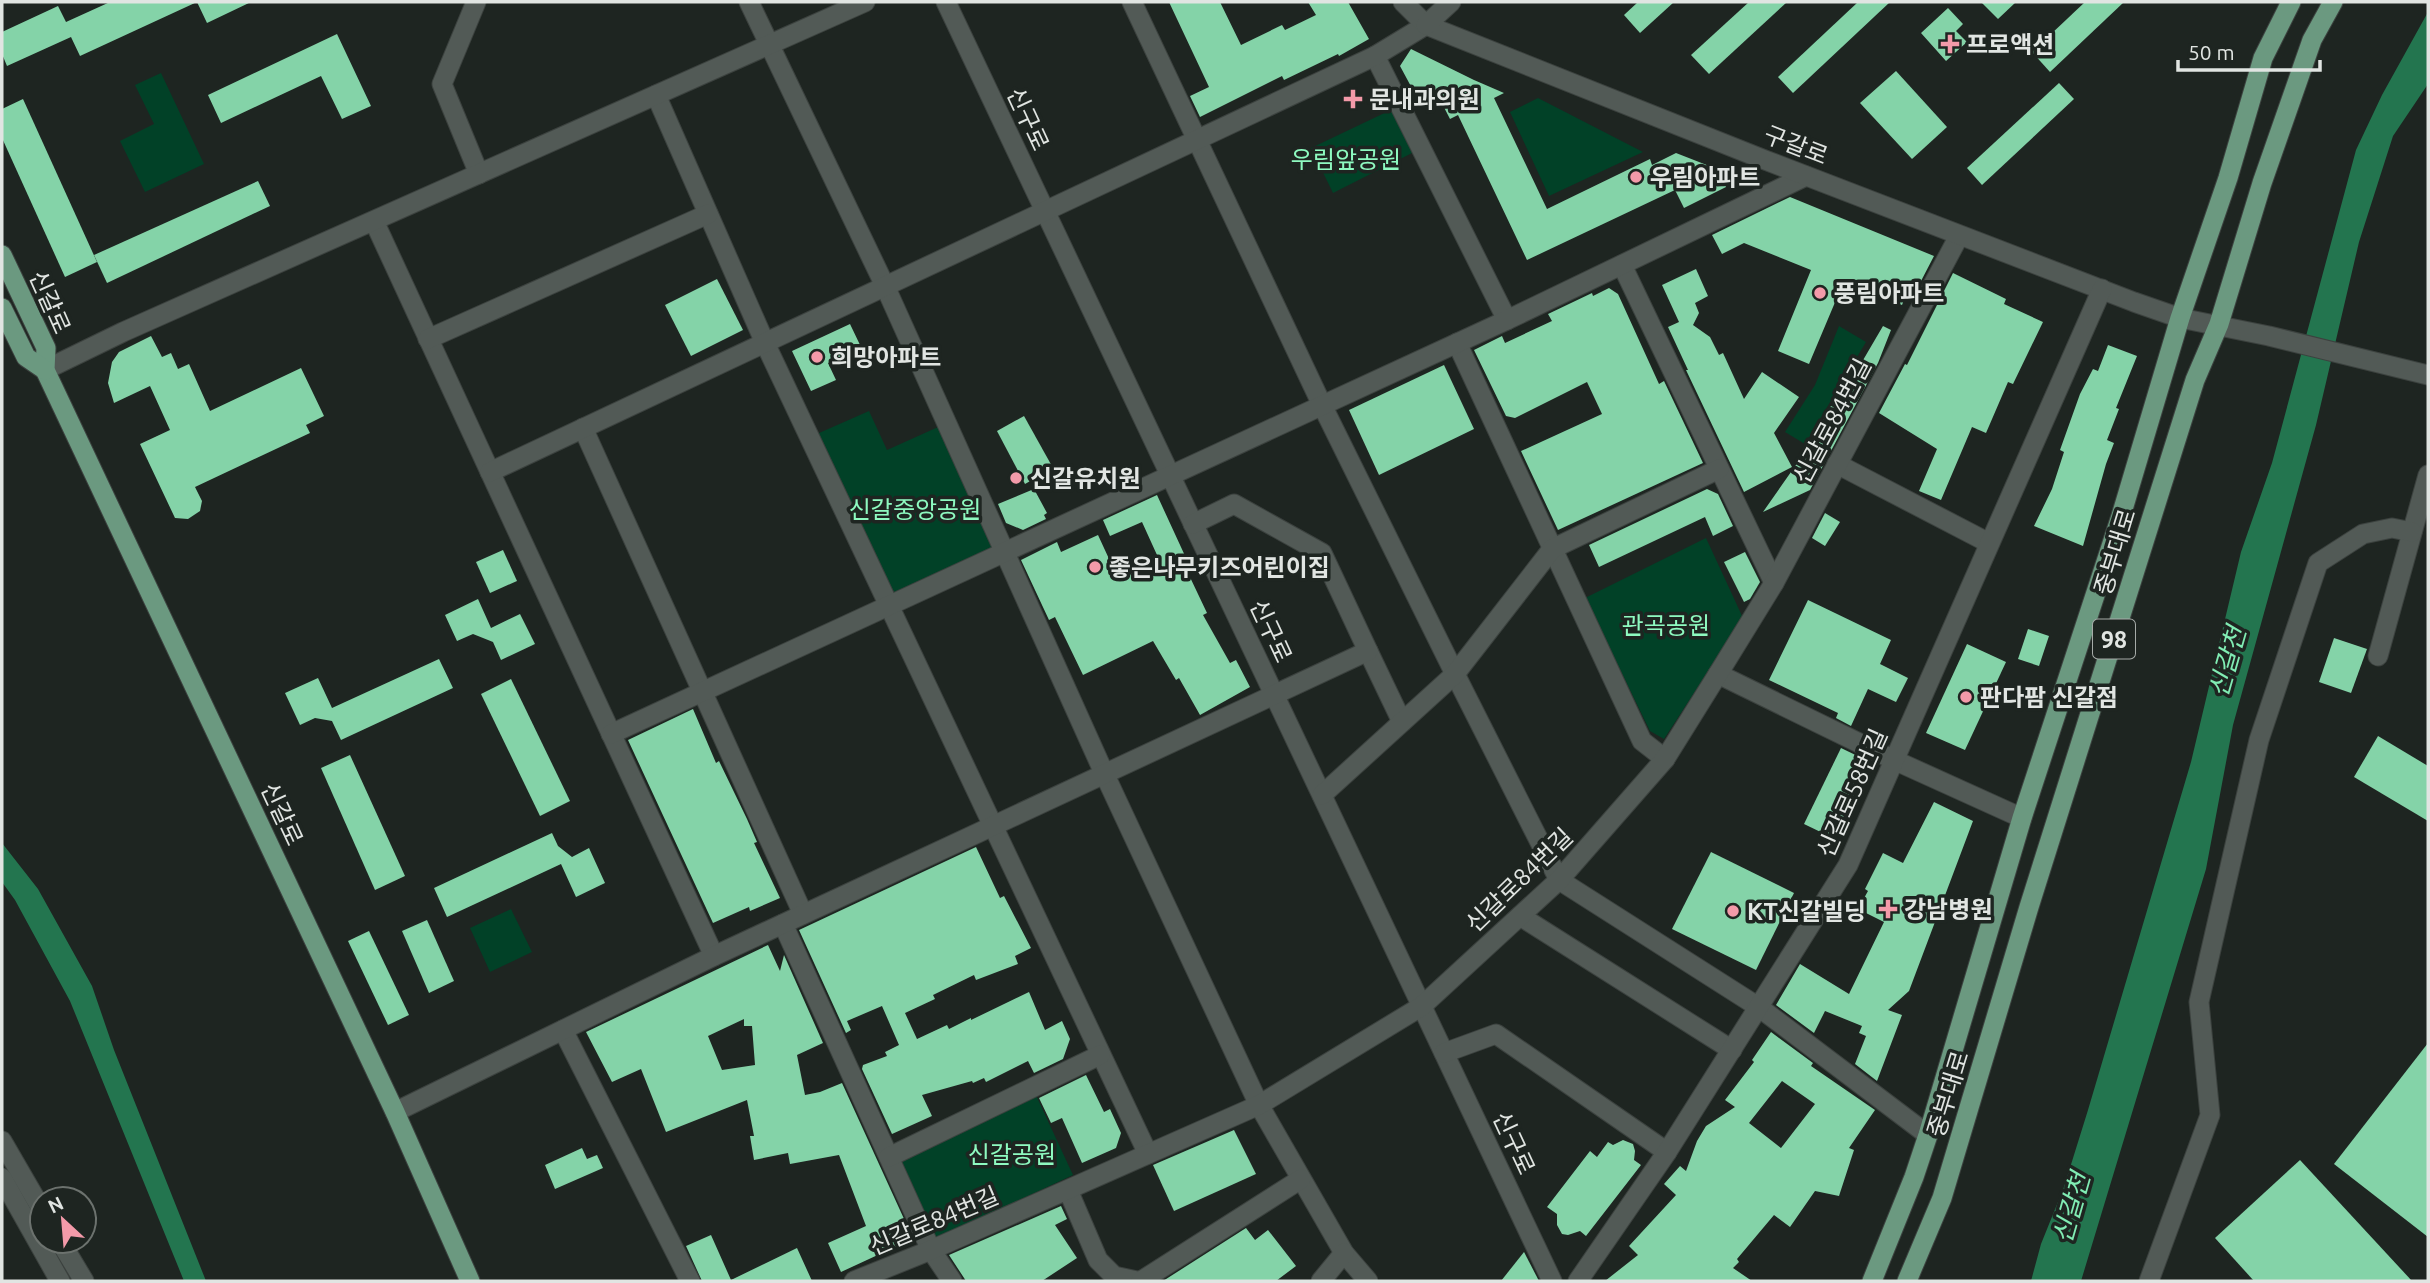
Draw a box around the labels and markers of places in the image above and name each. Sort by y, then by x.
place label: 프로액션 [1966,31,2054,58]
marker: 프로액션 [1940,34,1960,54]
place label: 문내과의원 [1369,86,1479,113]
marker: 문내과의원 [1343,89,1363,109]
place label: 우림아파트 [1650,164,1760,191]
marker: 우림아파트 [1628,169,1644,185]
place label: 풍림아파트 [1834,280,1944,307]
marker: 풍림아파트 [1812,285,1828,301]
place label: 희망아파트 [831,344,941,371]
marker: 희망아파트 [809,349,825,365]
place label: 신갈유치원 [1030,465,1140,492]
marker: 신갈유치원 [1008,470,1024,486]
place label: 좋은나무키즈어린이집 [1109,554,1330,581]
marker: 좋은나무키즈어린이집 [1087,559,1103,575]
place label: 판다팜 신갈점 [1980,684,2118,711]
marker: 판다팜 신갈점 [1958,689,1974,705]
place label: 강남병원 [1904,896,1992,923]
place label: KT신갈빌딩 [1747,898,1866,925]
marker: 강남병원 [1878,899,1898,919]
marker: KT신갈빌딩 [1725,903,1741,919]

